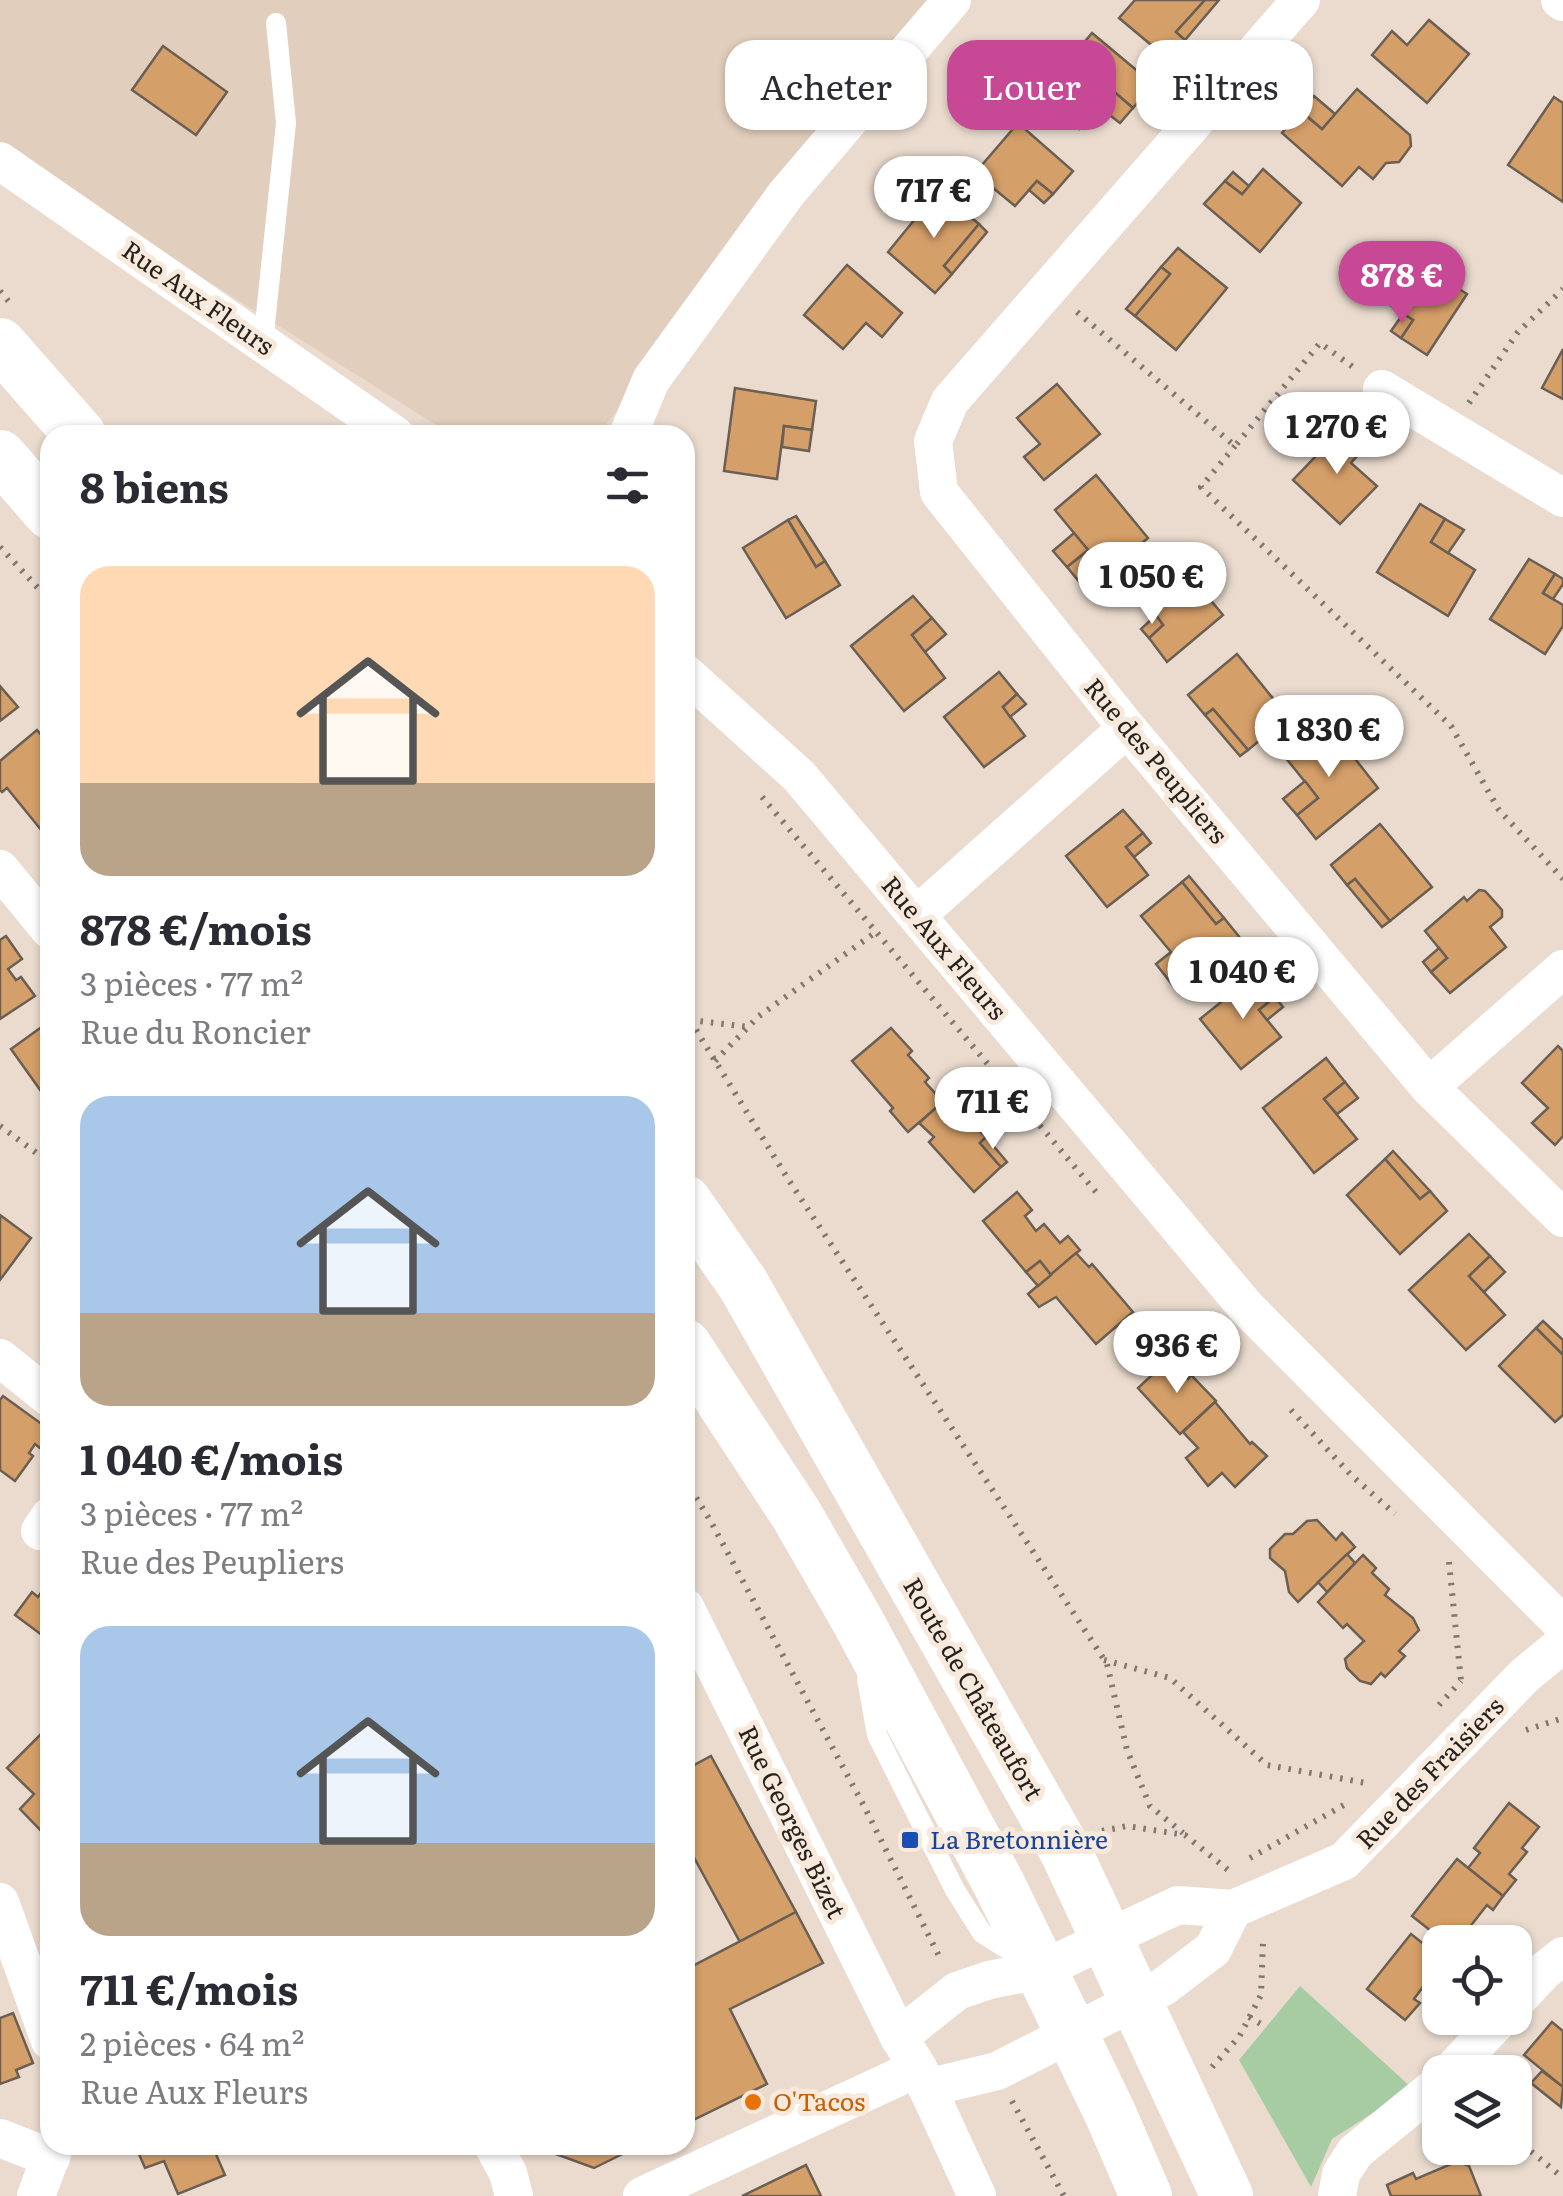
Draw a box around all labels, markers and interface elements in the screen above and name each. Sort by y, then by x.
chip: Acheter [725,40,927,130]
chip: Louer [947,40,1116,130]
chip: Filtres [1136,40,1313,130]
pin: 717 € [864,156,1004,241]
text: 717 € [896,164,972,212]
street label: Rue Aux Fleurs [115,231,282,363]
pin: 878 € [1332,241,1472,326]
text: 878 € [1360,249,1444,297]
pin: 1 270 € [1245,392,1429,477]
text: 1 270 € [1286,400,1388,448]
text: 8 biens [80,454,229,516]
icon: filters [600,458,655,513]
pin: 1 050 € [1060,542,1244,627]
text: 1 050 € [1100,550,1205,598]
icon: home [278,631,458,811]
street label: Rue des Peupliers [1077,669,1238,851]
pin: 1 830 € [1237,695,1421,780]
text: 1 830 € [1277,703,1381,751]
street label: Rue Aux Fleurs [874,867,1017,1027]
text: 878 €/mois [80,896,312,958]
pin: 1 040 € [1151,937,1335,1022]
text: 1 040 € [1189,945,1297,993]
text: 3 pièces · 77 m² [80,958,303,1006]
text: Rue du Roncier [80,1006,311,1054]
pin: 711 € [923,1067,1063,1152]
text: 711 € [957,1075,1029,1123]
icon: home [278,1161,458,1341]
pin: 936 € [1107,1311,1247,1396]
text: 936 € [1135,1319,1219,1367]
text: 1 040 €/mois [80,1426,343,1488]
text: 3 pièces · 77 m² [80,1488,303,1536]
text: Rue des Peupliers [80,1536,344,1584]
street label: Route de Châteaufort [895,1570,1053,1807]
street label: Rue des Fraisiers [1347,1688,1511,1856]
icon: home [278,1691,458,1871]
street label: Rue Georges Bizet [731,1718,856,1924]
place label: La Bretonnière [930,1820,1108,1857]
marker: La Bretonnière [899,1829,921,1851]
map controls [1422,1925,1532,2165]
button: locate [1422,1925,1532,2035]
text: 711 €/mois [80,1956,298,2018]
text: 2 pièces · 64 m² [80,2018,304,2066]
button: layers [1422,2055,1532,2165]
text: Rue Aux Fleurs [80,2066,308,2114]
place label: O'Tacos [773,2082,865,2119]
marker: O'Tacos [742,2091,764,2113]

